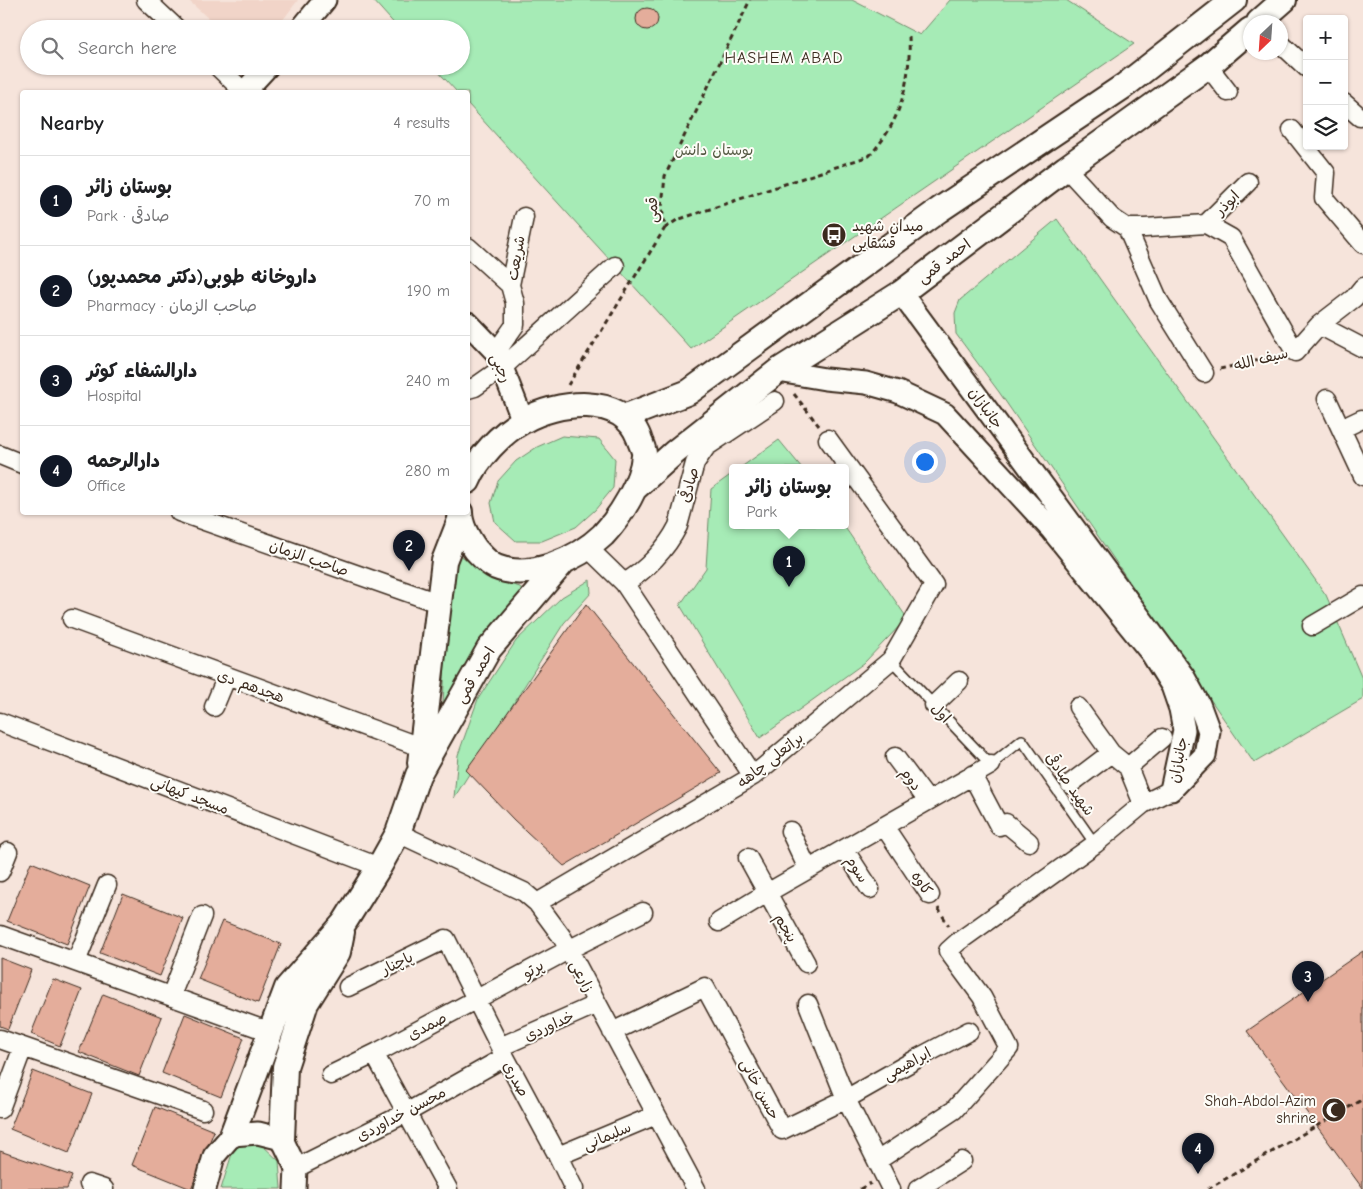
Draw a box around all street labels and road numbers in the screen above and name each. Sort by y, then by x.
street label: ابوذر [1210,187,1243,220]
street label: قمی [643,197,662,223]
street label: شریعت [503,234,529,282]
street label: احمد قمی [914,235,975,288]
street label: سیف الله [1232,344,1290,374]
street label: رجبی [486,351,515,386]
street label: جانبازان [965,384,1007,432]
street label: صادقی [673,465,703,505]
street label: صاحب الزمان [267,536,351,580]
street label: احمد قمی [451,644,500,707]
street label: هجدهم دی [214,666,287,708]
street label: اول [927,699,955,727]
street label: براتعلی چاهه [733,728,807,792]
street label: جانبازان [1165,735,1191,785]
street label: شهید صادقی [1042,748,1100,819]
street label: دوم [894,764,926,796]
street label: مسجد کیهانی [148,772,231,819]
street label: سوم [839,852,872,887]
street label: کاوه [908,868,936,898]
street label: پنجم [768,910,801,947]
street label: پاچنار [377,948,416,980]
street label: پرتو [518,956,547,983]
street label: زارعی [565,957,598,996]
street label: خداوردی [521,1007,577,1045]
street label: صمدی [404,1008,450,1044]
street label: ابراهیمی [880,1044,935,1085]
street label: حسن خانی [736,1055,784,1123]
street label: صدری [499,1058,533,1100]
street label: محسن خداوردی [353,1083,449,1145]
street label: سلیمانی [580,1118,634,1155]

